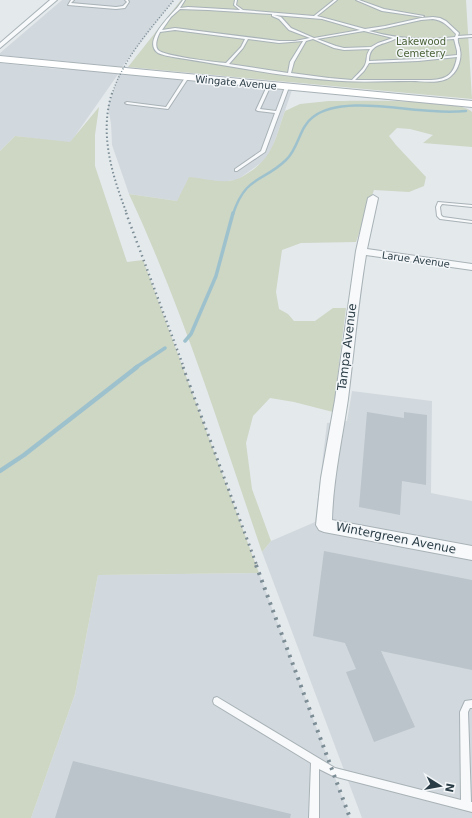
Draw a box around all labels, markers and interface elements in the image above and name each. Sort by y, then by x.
park label: Lakewood Cemetery [396,36,446,59]
street label: Wingate Avenue [195,73,277,92]
street label: Larue Avenue [381,249,451,270]
street label: Tampa Avenue [335,303,359,392]
street label: Wintergreen Avenue [335,519,457,557]
north arrow [420,766,460,806]
text: N [442,782,457,794]

